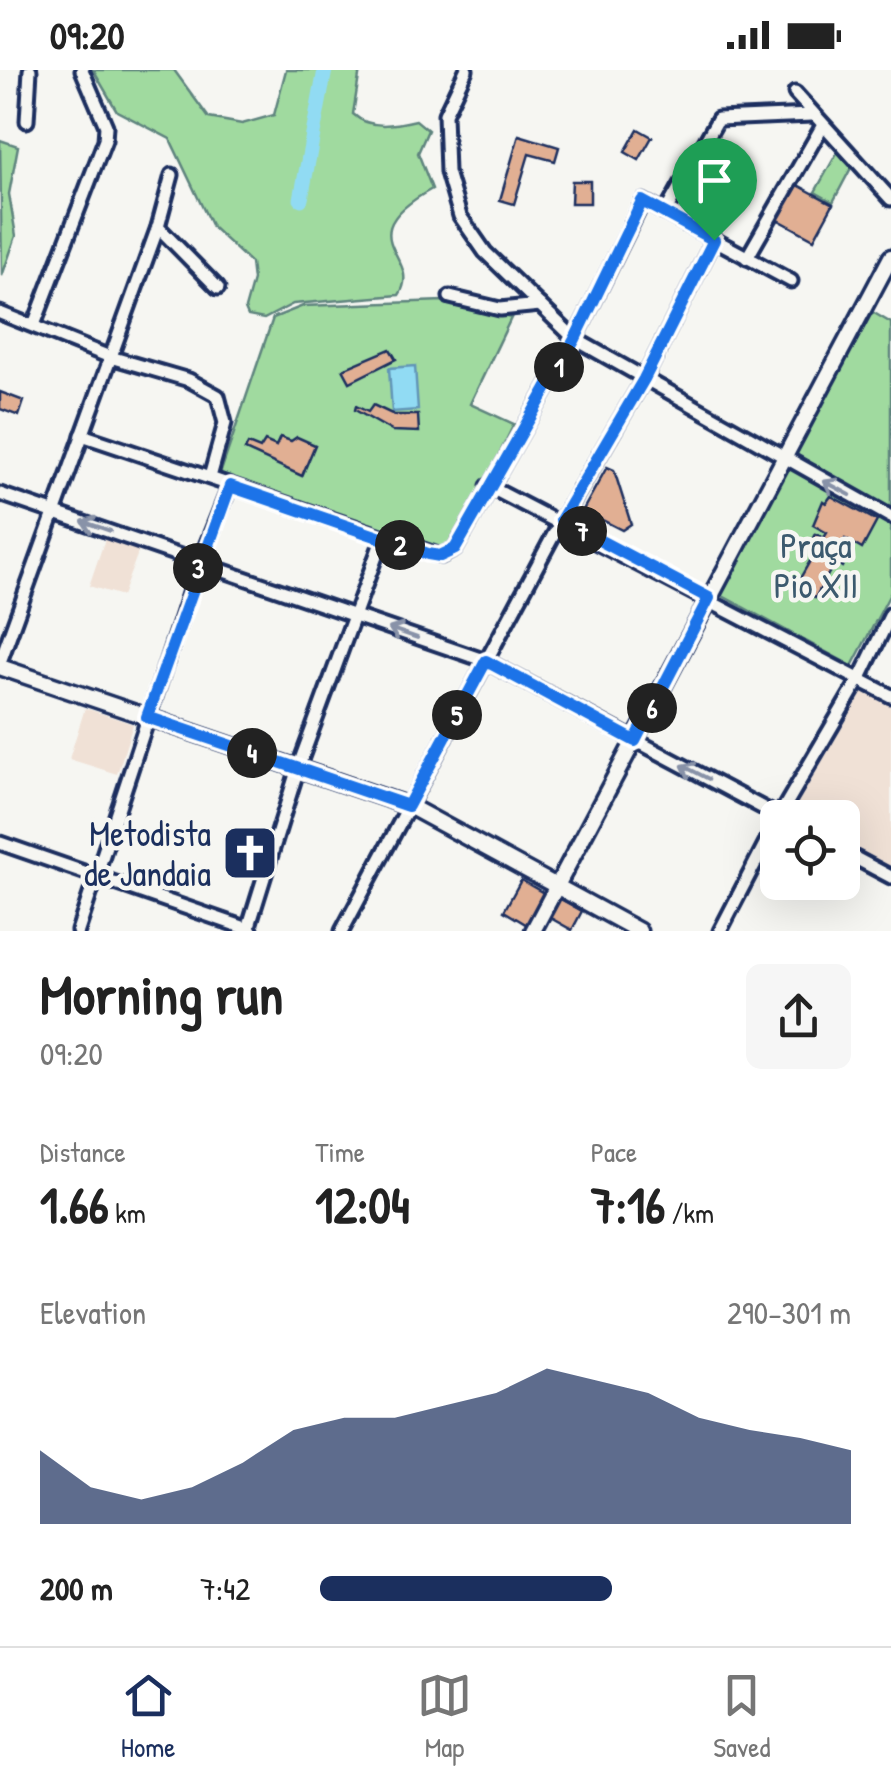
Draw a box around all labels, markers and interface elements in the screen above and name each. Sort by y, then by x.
text: 09:20 [50,9,125,61]
pin [672,138,757,241]
icon: arrive [687,153,742,208]
pin: 1 [534,342,584,392]
text: 1 [554,348,564,386]
one-way arrow [822,478,852,497]
pin: 7 [557,506,607,556]
text: 7 [575,512,589,550]
one-way arrow [80,516,112,534]
pin: 2 [375,520,425,570]
park label: Praça Pio XII [774,522,858,609]
text: 2 [393,526,407,564]
pin: 3 [173,543,223,593]
text: 3 [192,549,204,587]
one-way arrow [387,622,419,640]
pin: 6 [627,683,677,733]
text: 6 [646,689,658,727]
pin: 5 [432,690,482,740]
text: 5 [451,696,463,734]
pin: 4 [227,728,277,778]
text: 4 [247,734,257,772]
one-way arrow [681,762,711,782]
map controls [760,800,860,900]
button: locate [760,800,860,900]
place label: Metodista de Jandaia [84,810,211,897]
church icon: Metodista de Jandaia [220,823,280,883]
text: Morning run [40,957,283,1031]
button: share [746,964,851,1069]
text: 09:20 [40,1032,103,1075]
text: Distance [40,1133,126,1171]
text: Time [315,1133,365,1171]
text: Pace [591,1133,637,1171]
text: 1.66 [40,1171,109,1239]
text: 12:04 [315,1171,410,1239]
text: 7:16 [591,1171,665,1239]
text: km [109,1194,146,1232]
text: /km [665,1194,714,1232]
text: Elevation [40,1291,146,1334]
text: 290–301 m [727,1291,851,1334]
text: 200 m [40,1567,113,1610]
text: 7:42 [200,1567,250,1610]
tab: Home [121,1668,176,1766]
tab: Map [417,1668,472,1766]
tab: Saved [713,1668,770,1766]

